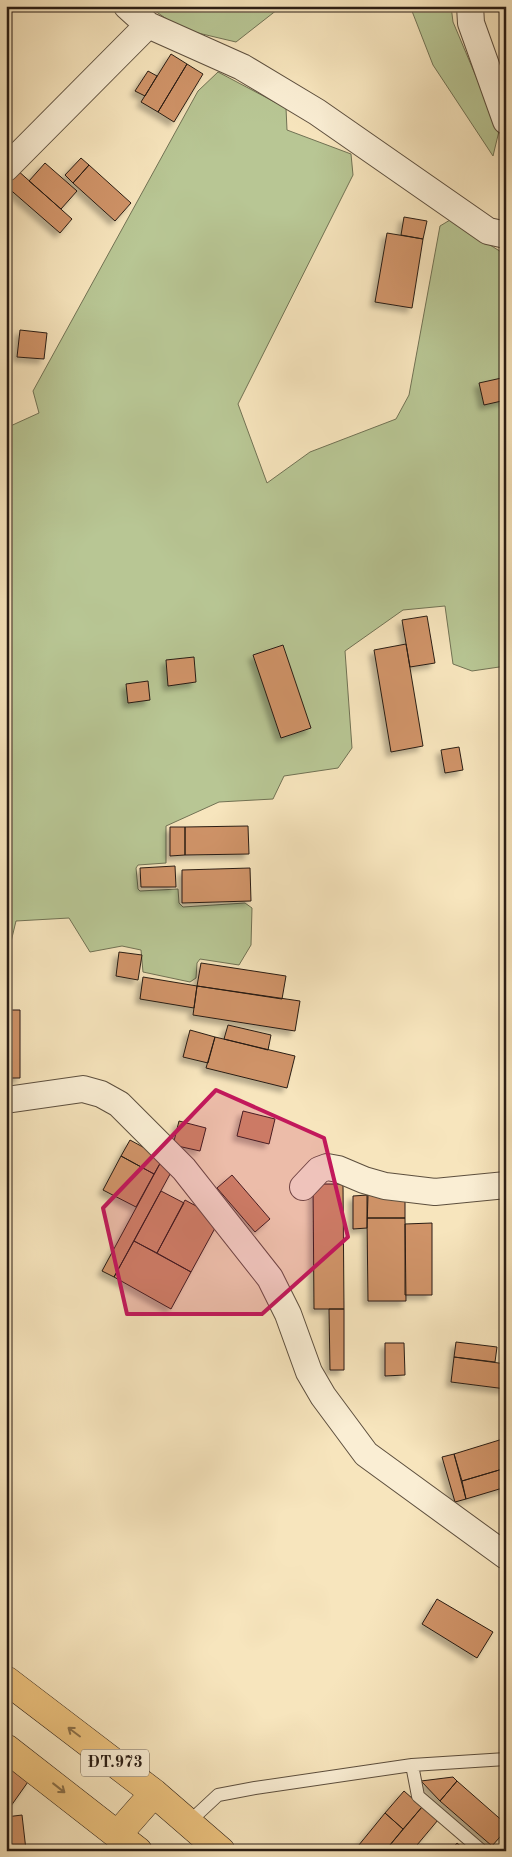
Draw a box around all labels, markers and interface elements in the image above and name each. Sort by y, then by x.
one-way arrow [67,1727,81,1737]
road number: ĐT.973 [81,1750,149,1776]
one-way arrow [52,1783,66,1793]

